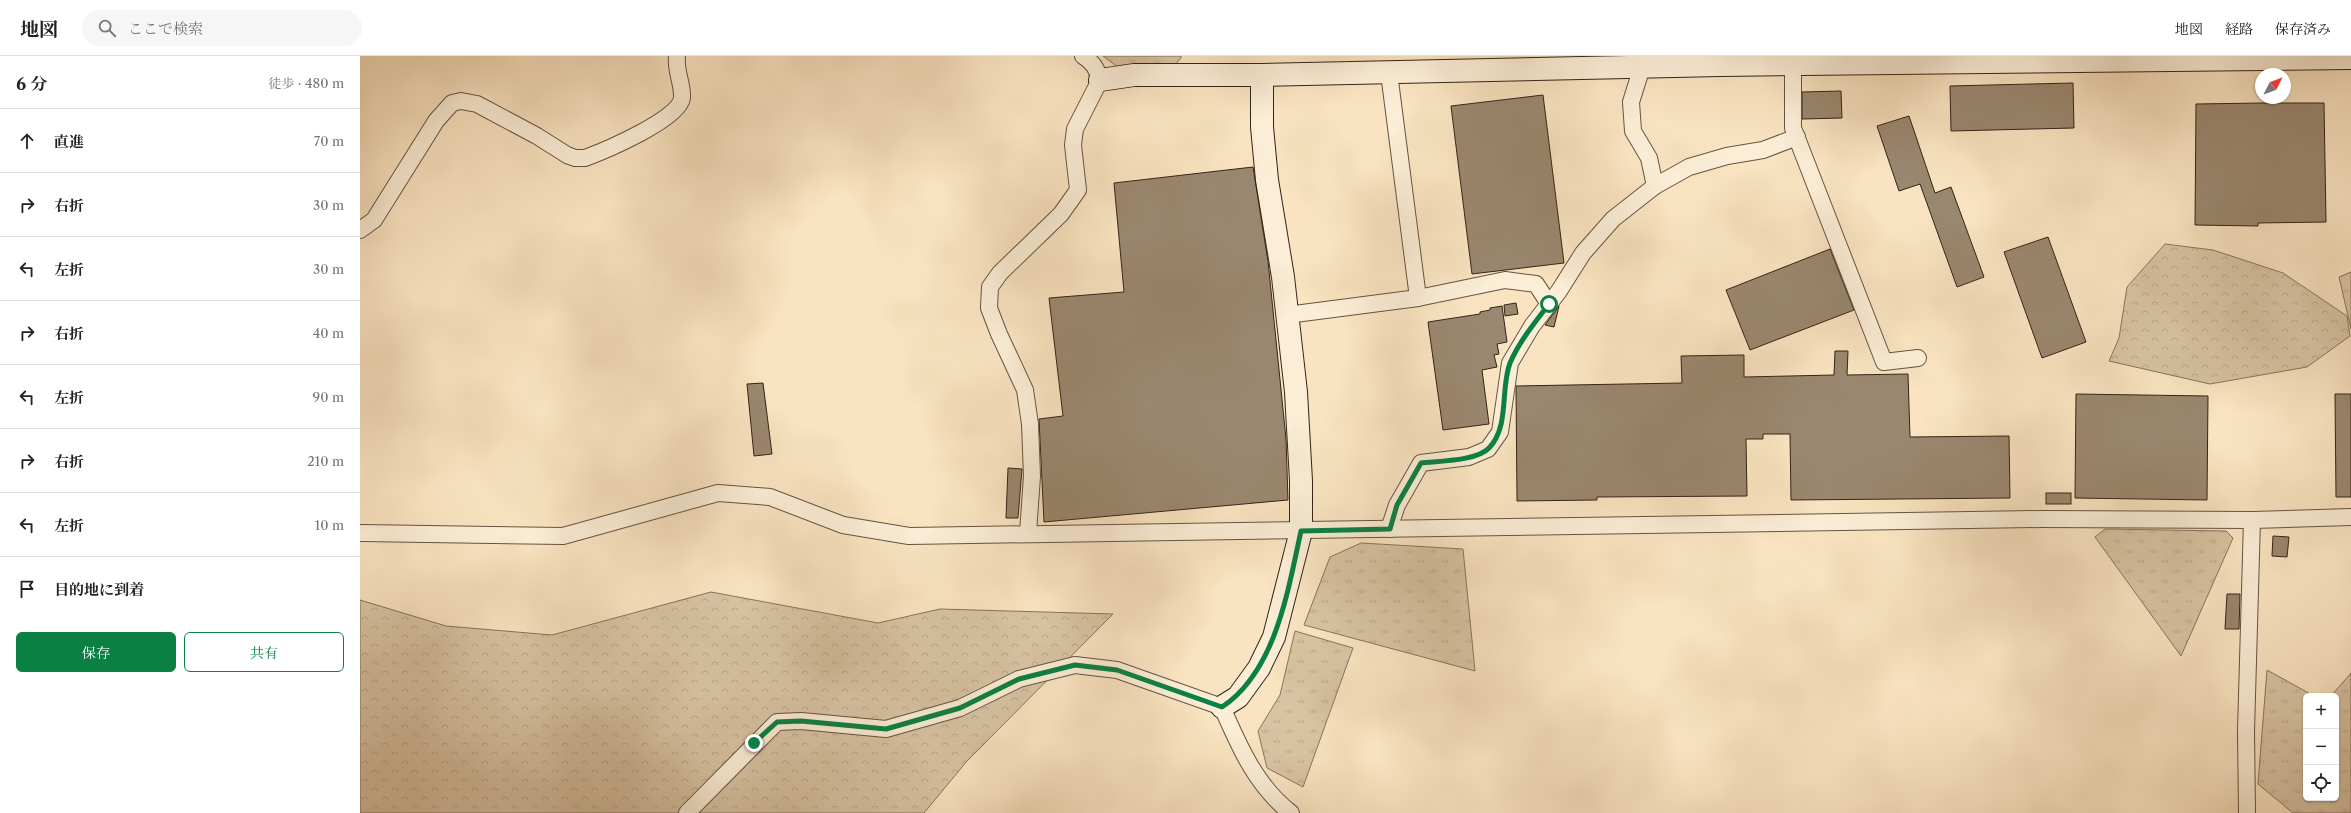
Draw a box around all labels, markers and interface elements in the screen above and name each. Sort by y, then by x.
search box [82,10,362,46]
icon: search [96,17,118,39]
text: 地図 [20,18,58,41]
text: ここで検索 [128,19,203,38]
text: 地図 [2175,20,2203,38]
text: 経路 [2225,20,2253,38]
text: 保存済み [2275,20,2331,38]
north arrow [2255,68,2291,104]
text: 6 分 [16,74,47,94]
text: 徒歩 · 480 m [268,75,344,91]
icon: ahead [16,130,38,152]
text: 直進 [54,132,84,151]
text: 70 m [314,133,344,149]
icon: right [16,194,38,216]
text: 右折 [54,196,84,215]
text: 30 m [313,197,344,213]
icon: left [16,258,38,280]
text: 左折 [54,260,84,279]
text: 30 m [313,261,344,277]
route start [1540,295,1558,313]
icon: right [16,322,38,344]
text: 右折 [54,324,84,343]
text: 40 m [313,325,344,341]
icon: left [16,386,38,408]
text: 左折 [54,388,84,407]
text: 90 m [313,389,344,405]
icon: right [16,450,38,472]
text: 右折 [54,452,84,471]
text: 210 m [307,453,344,469]
icon: left [16,514,38,536]
text: 左折 [54,516,84,535]
text: 10 m [315,517,344,533]
icon: arrive [16,578,38,600]
text: 目的地に到着 [54,580,144,599]
button: 保存 [16,632,176,672]
button: 共有 [184,632,344,672]
map controls [2303,693,2339,801]
button: + [2303,693,2339,729]
button: − [2303,729,2339,765]
route end [745,734,763,752]
button: locate [2303,765,2339,801]

